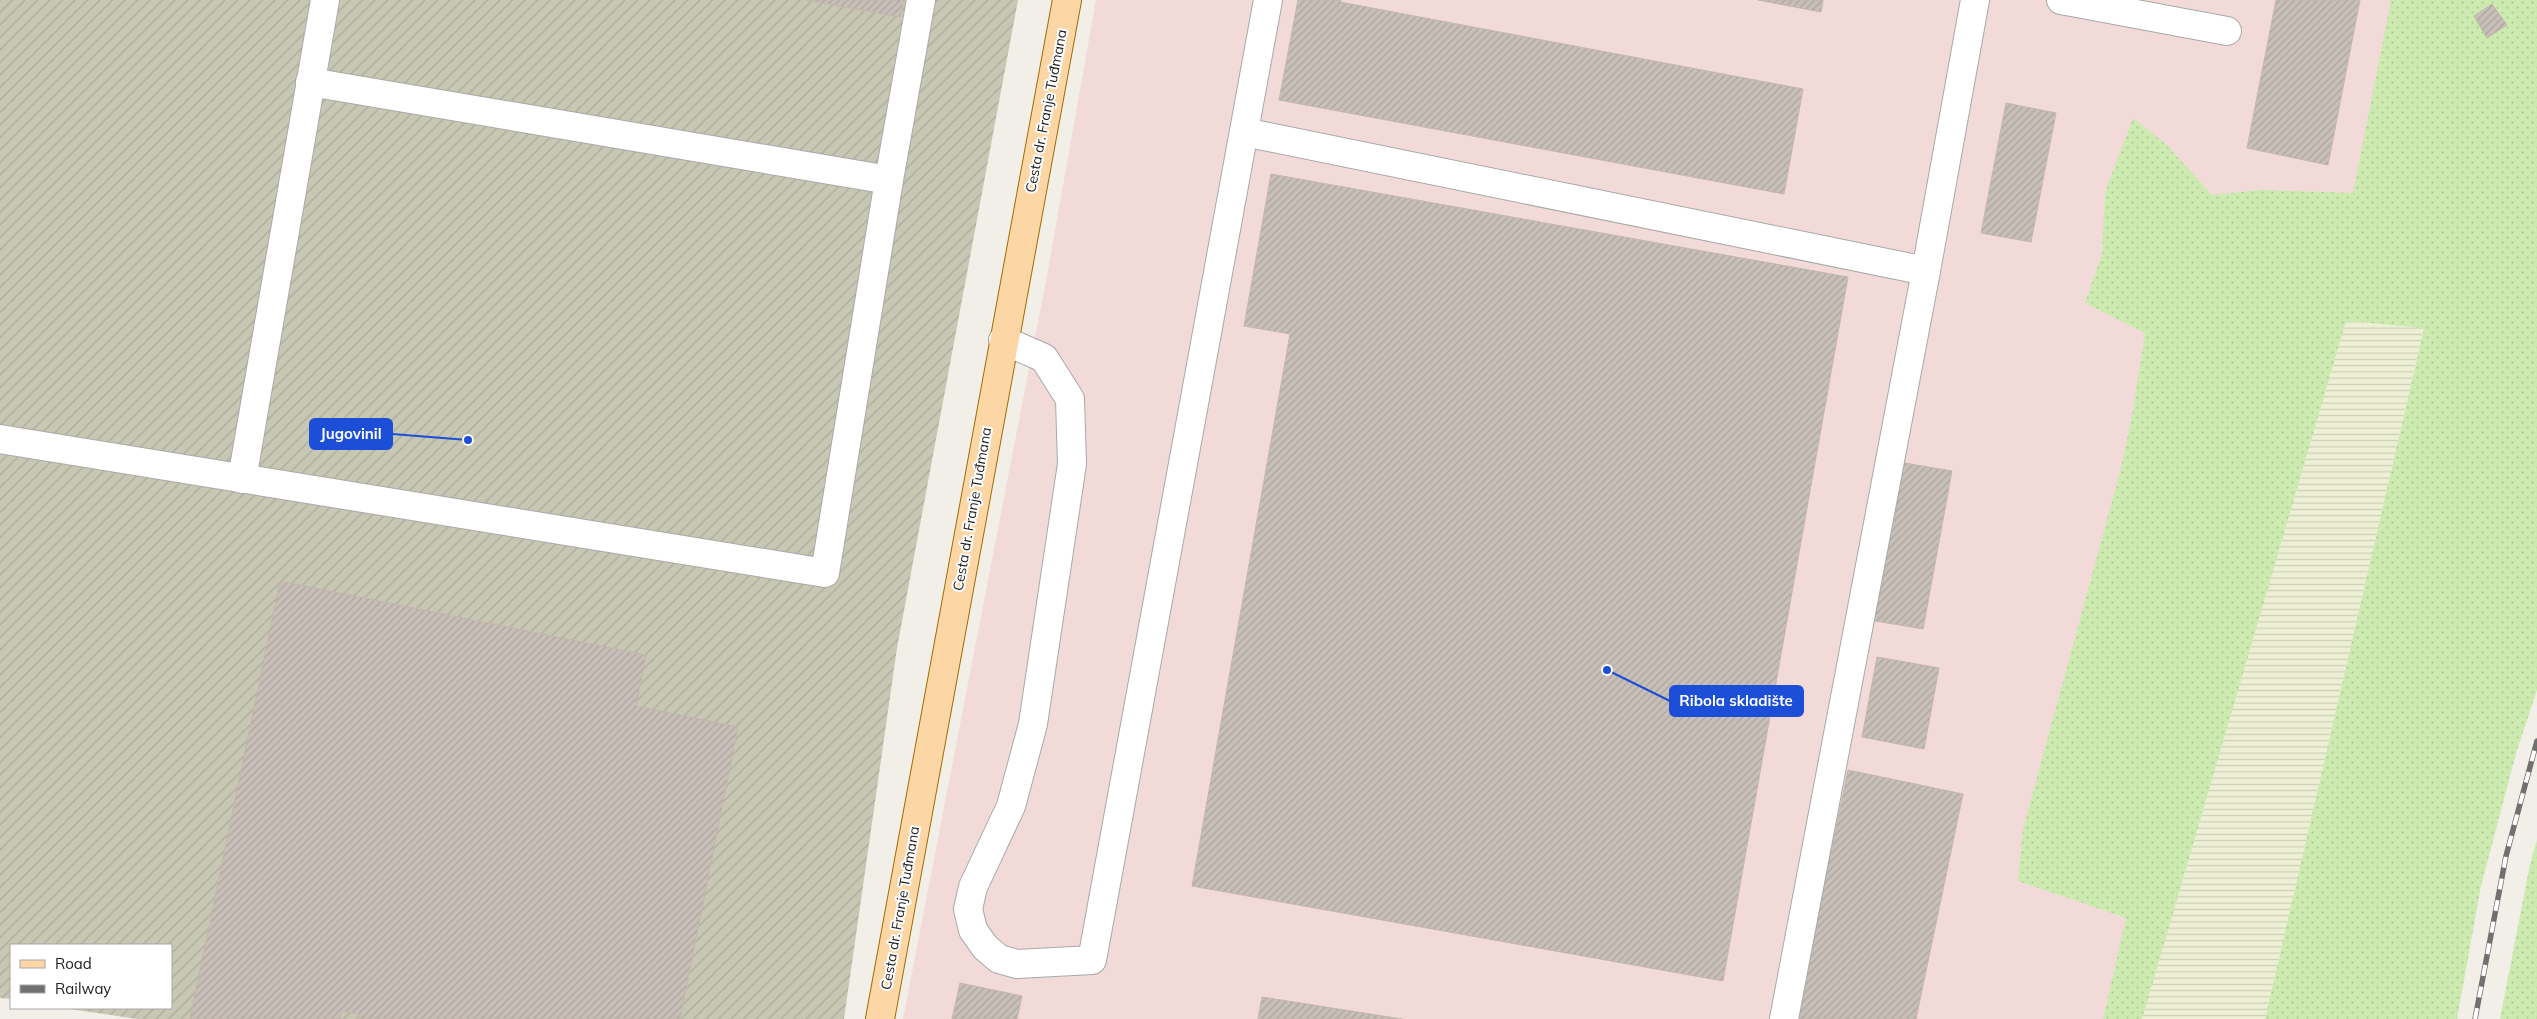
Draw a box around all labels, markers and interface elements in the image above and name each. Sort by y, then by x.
street label: Cesta dr. Franje Tuđmana [1021,28,1071,194]
callout: Jugovinil [310,419,392,449]
text: Jugovinil [320,424,382,443]
street label: Cesta dr. Franje Tuđmana [949,426,995,592]
callout: Ribola skladište [1670,686,1803,716]
text: Ribola skladište [1679,691,1793,710]
street label: Cesta dr. Franje Tuđmana [877,825,923,991]
legend [10,944,172,1009]
text: Road [55,954,92,973]
text: Railway [55,979,111,998]

